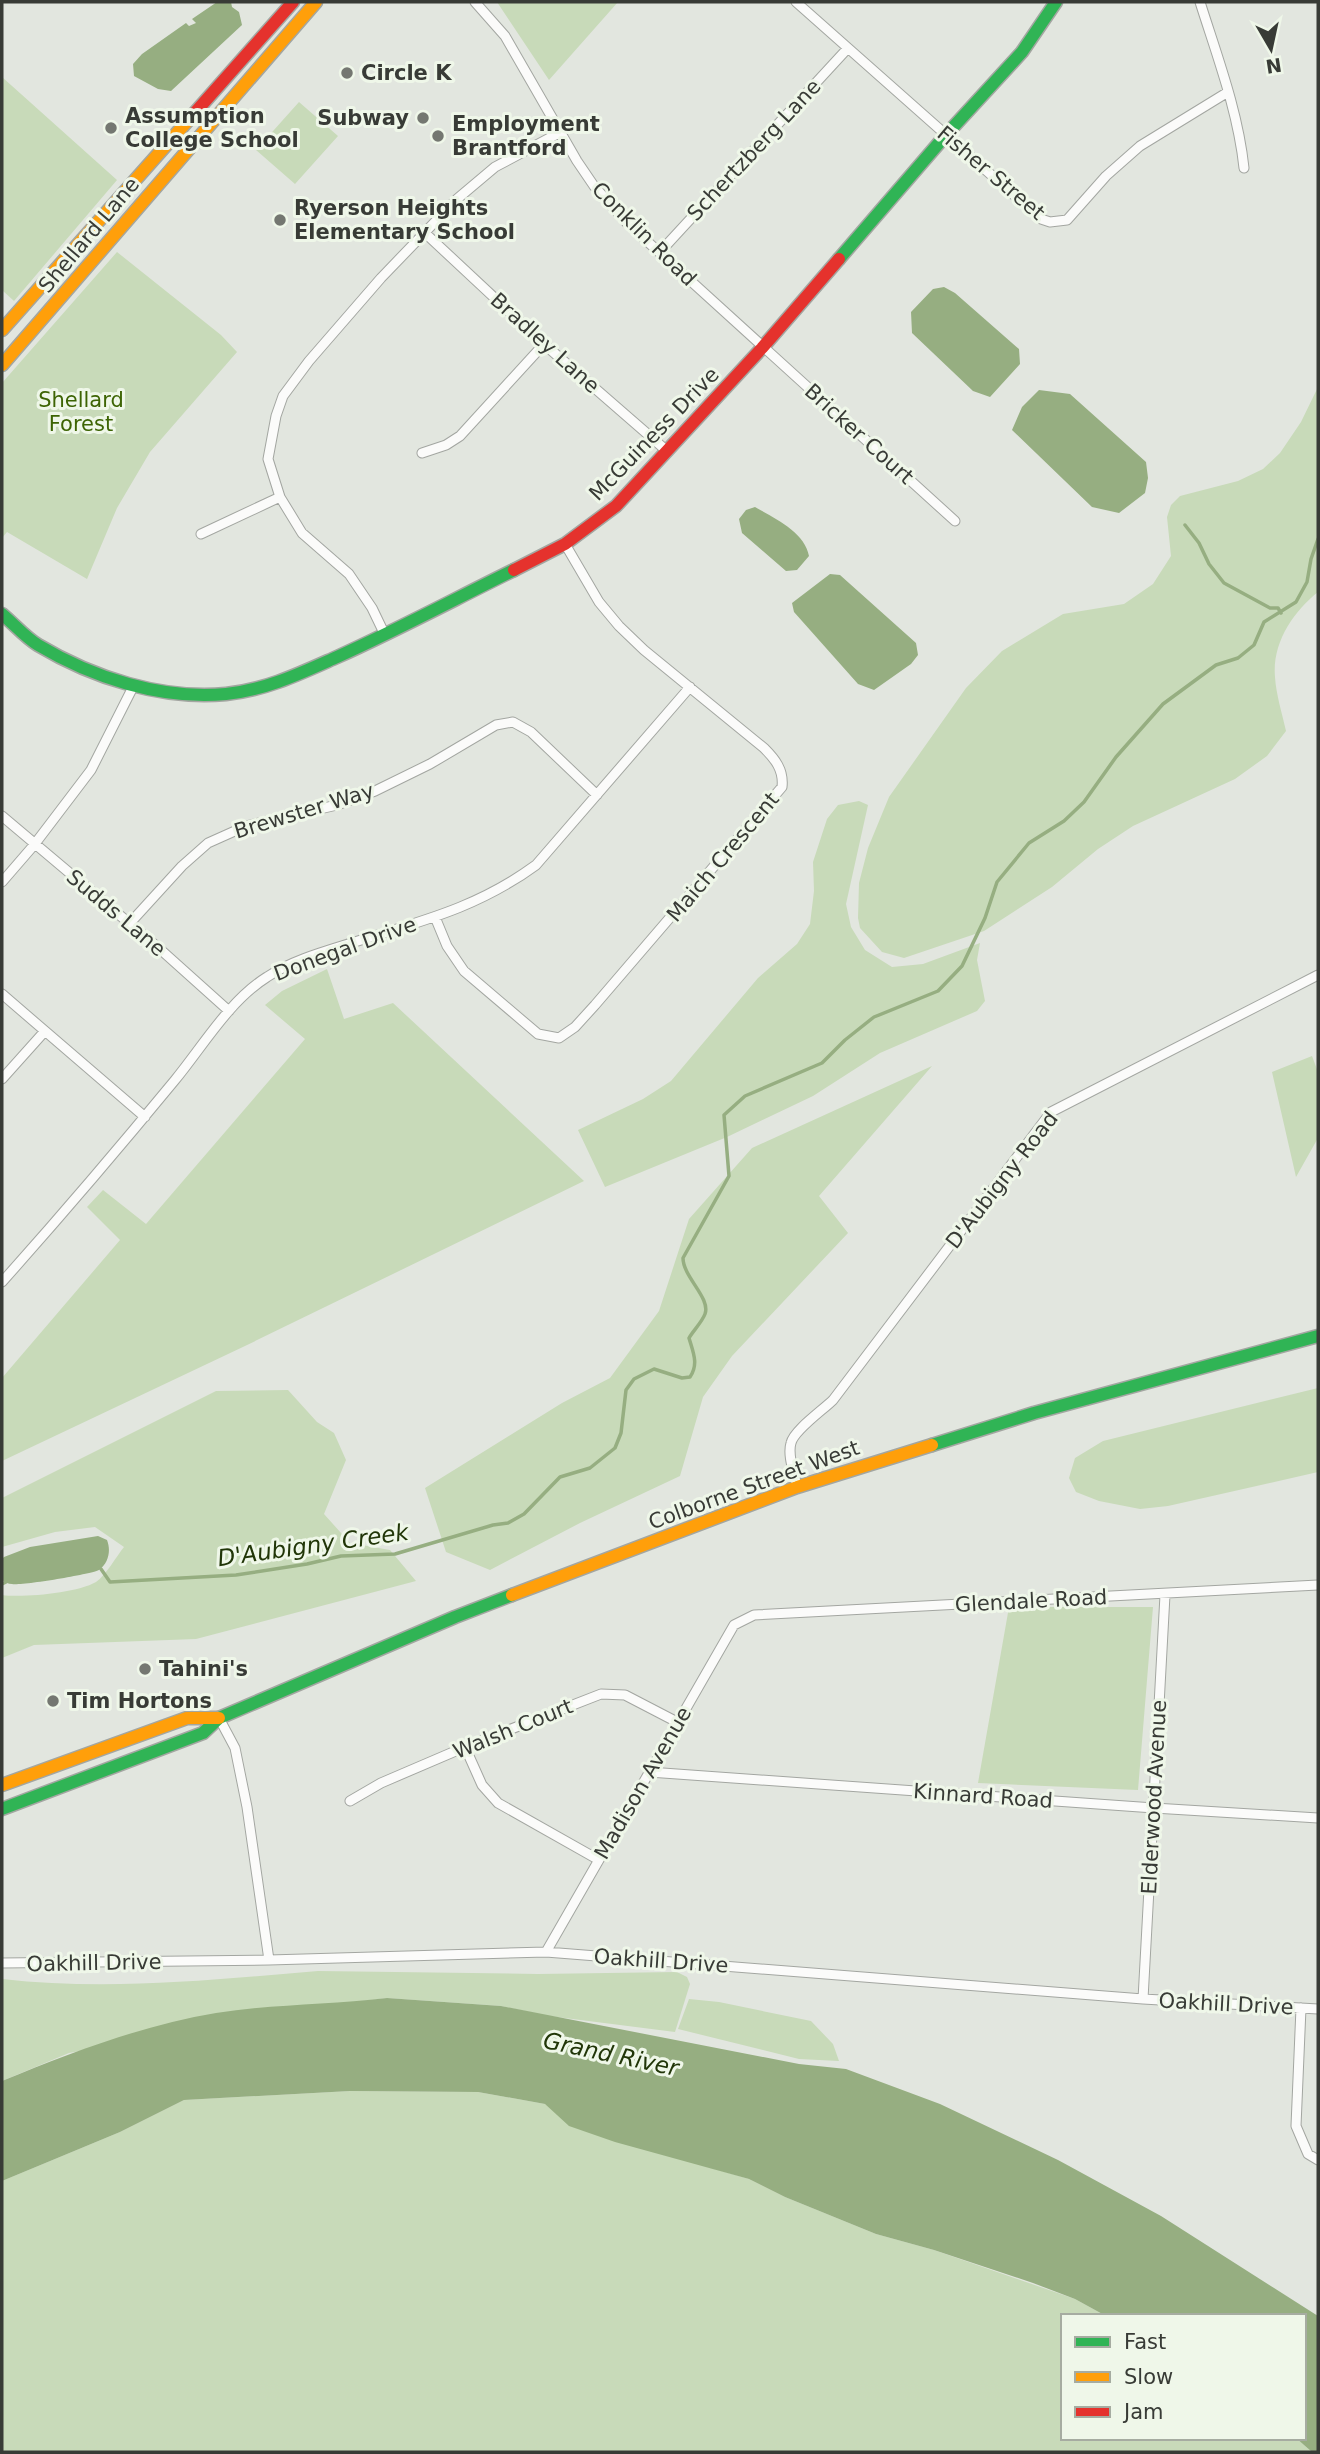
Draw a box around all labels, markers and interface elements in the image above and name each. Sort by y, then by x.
north arrow [1236,14,1306,84]
text: N [1264,54,1283,78]
place label: Circle K [361,61,452,85]
marker: Circle K [339,65,355,81]
street label: Schertzberg Lane [682,74,826,226]
place label: Assumption College School [125,104,299,152]
place label: Subway [317,106,409,130]
marker: Subway [415,110,431,126]
place label: Employment Brantford [452,112,600,160]
marker: Assumption College School [103,120,119,136]
street label: Fisher Street [932,121,1050,225]
marker: Employment Brantford [430,128,446,144]
street label: Shellard Lane [34,172,144,298]
street label: Conklin Road [587,177,701,291]
place label: Ryerson Heights Elementary School [294,196,515,244]
marker: Ryerson Heights Elementary School [272,212,288,228]
street label: Bradley Lane [486,288,604,398]
street label: McGuiness Drive [584,362,724,506]
street label: Bricker Court [800,379,918,489]
park label: Shellard Forest [38,388,124,436]
street label: Brewster Way [231,778,377,844]
street label: Maich Crescent [662,788,784,926]
street label: Sudds Lane [62,865,170,961]
street label: Donegal Drive [270,912,420,986]
street label: D'Aubigny Road [941,1107,1063,1253]
street label: Colborne Street West [645,1436,863,1534]
water label: D'Aubigny Creek [216,1518,412,1571]
street label: Glendale Road [954,1585,1108,1617]
place label: Tahini's [159,1657,248,1681]
marker: Tahini's [137,1661,153,1677]
place label: Tim Hortons [67,1689,212,1713]
marker: Tim Hortons [45,1693,61,1709]
street label: Walsh Court [450,1694,576,1764]
street label: Elderwood Avenue [1137,1699,1171,1895]
street label: Madison Avenue [590,1703,696,1863]
street label: Kinnard Road [912,1779,1054,1813]
street label: Oakhill Drive [593,1944,729,1978]
street label: Oakhill Drive [26,1950,162,1976]
street label: Oakhill Drive [1158,1988,1294,2020]
water label: Grand River [541,2027,682,2081]
legend [1061,2314,1306,2440]
text: Fast [1124,2330,1166,2354]
text: Slow [1124,2365,1173,2389]
text: Jam [1122,2400,1164,2424]

